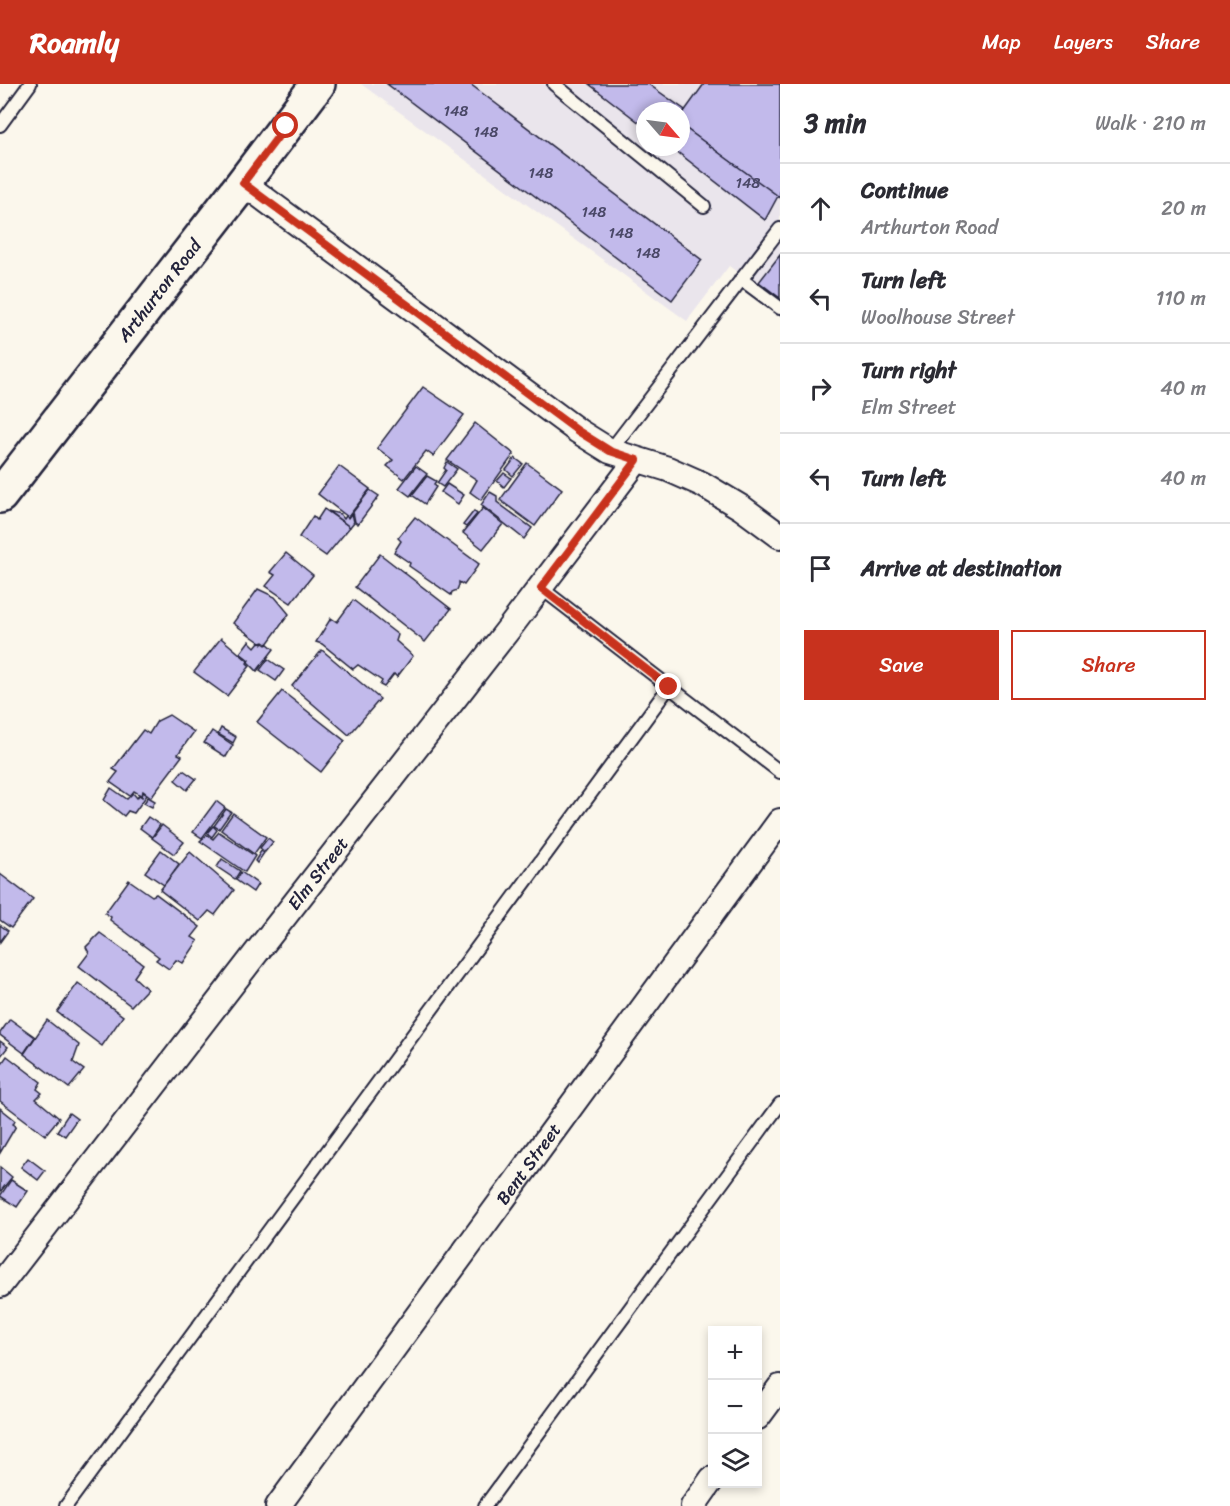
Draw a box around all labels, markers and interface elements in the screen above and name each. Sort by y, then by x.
text: Roamly [30,18,119,67]
text: Map [982,23,1021,61]
text: Layers [1054,23,1113,61]
text: Share [1146,23,1200,61]
house number: 148 [444,98,468,124]
text: 3 min [804,100,866,146]
north arrow [636,102,690,156]
text: Walk · 210 m [1095,106,1206,141]
route start [272,112,298,138]
house number: 148 [474,119,498,145]
house number: 148 [529,160,553,186]
house number: 148 [736,170,760,196]
text: Continue [861,171,949,210]
text: 20 m [1161,191,1206,226]
icon: ahead [804,192,837,225]
house number: 148 [582,199,606,225]
text: Arthurton Road [861,210,998,245]
house number: 148 [609,220,633,246]
street label: Arthurton Road [108,231,211,350]
house number: 148 [636,240,660,266]
text: Turn left [861,261,946,300]
text: 110 m [1156,281,1206,316]
icon: left [804,282,837,315]
text: Woolhouse Street [861,300,1015,335]
text: Turn right [861,351,956,390]
text: 40 m [1160,371,1206,406]
icon: right [804,372,837,405]
text: Elm Street [861,390,956,425]
text: Turn left [861,459,946,498]
text: 40 m [1160,461,1206,496]
icon: left [804,462,837,495]
text: Arrive at destination [861,549,1062,588]
icon: arrive [804,552,837,585]
button: Save [804,630,999,700]
button: Share [1011,630,1206,700]
route end [655,673,681,699]
street label: Elm Street [279,830,357,917]
street label: Bent Street [488,1116,570,1212]
map controls [708,1326,762,1488]
button: + [708,1326,762,1380]
button: − [708,1380,762,1434]
button: layers [708,1434,762,1488]

